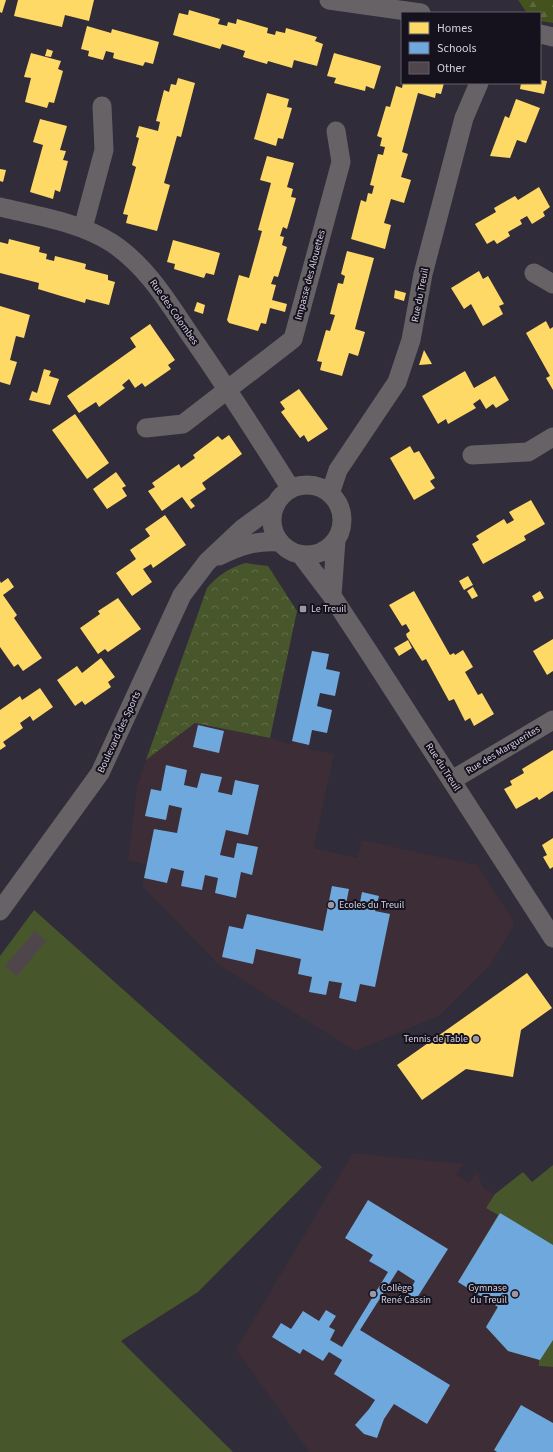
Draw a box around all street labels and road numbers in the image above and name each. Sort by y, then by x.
street label: Impasse des Alouettes [291,228,329,322]
street label: Rue du Treuil [408,266,432,323]
street label: Rue des Colombes [146,276,202,348]
street label: Boulevard des Sports [94,689,144,775]
street label: Rue des Marguerites [463,722,543,778]
street label: Rue du Treuil [422,740,464,794]

